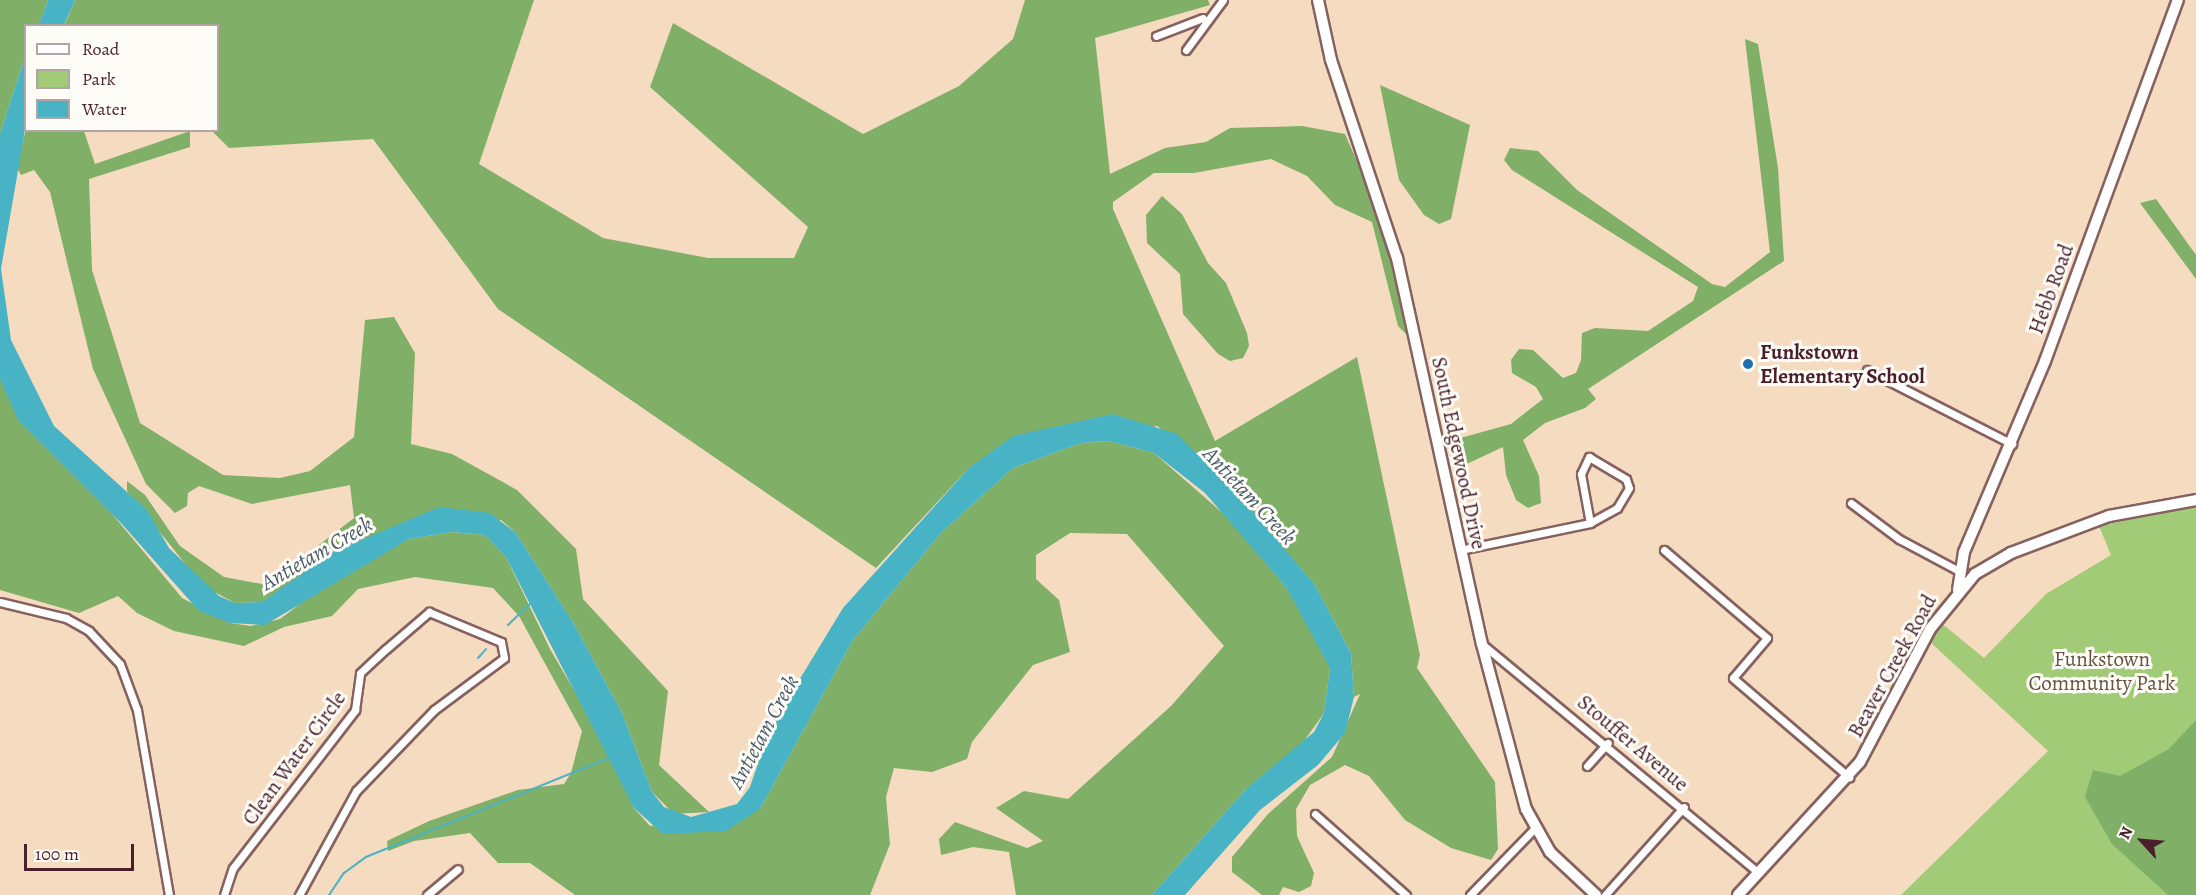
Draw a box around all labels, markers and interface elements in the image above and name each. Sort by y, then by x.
legend [24,24,219,132]
text: Road [82,37,119,61]
text: Park [82,67,116,91]
text: Water [82,97,127,121]
street label: Hebb Road [2023,241,2079,337]
place label: Funkstown Elementary School [1760,339,1925,389]
street label: South Edgewood Drive [1426,355,1492,551]
marker: Funkstown Elementary School [1741,357,1755,371]
water label: Antietam Creek [1197,441,1301,551]
water label: Antietam Creek [256,511,378,597]
street label: Beaver Creek Road [1842,590,1942,742]
park label: Funkstown Community Park [2029,646,2175,696]
water label: Antietam Creek [723,671,805,793]
street label: Clean Water Circle [237,686,351,830]
street label: Stouffer Avenue [1572,689,1694,797]
north arrow [2112,811,2172,871]
text: N [2113,823,2138,843]
scale bar [27,832,136,870]
text: 100 m [35,842,79,866]

